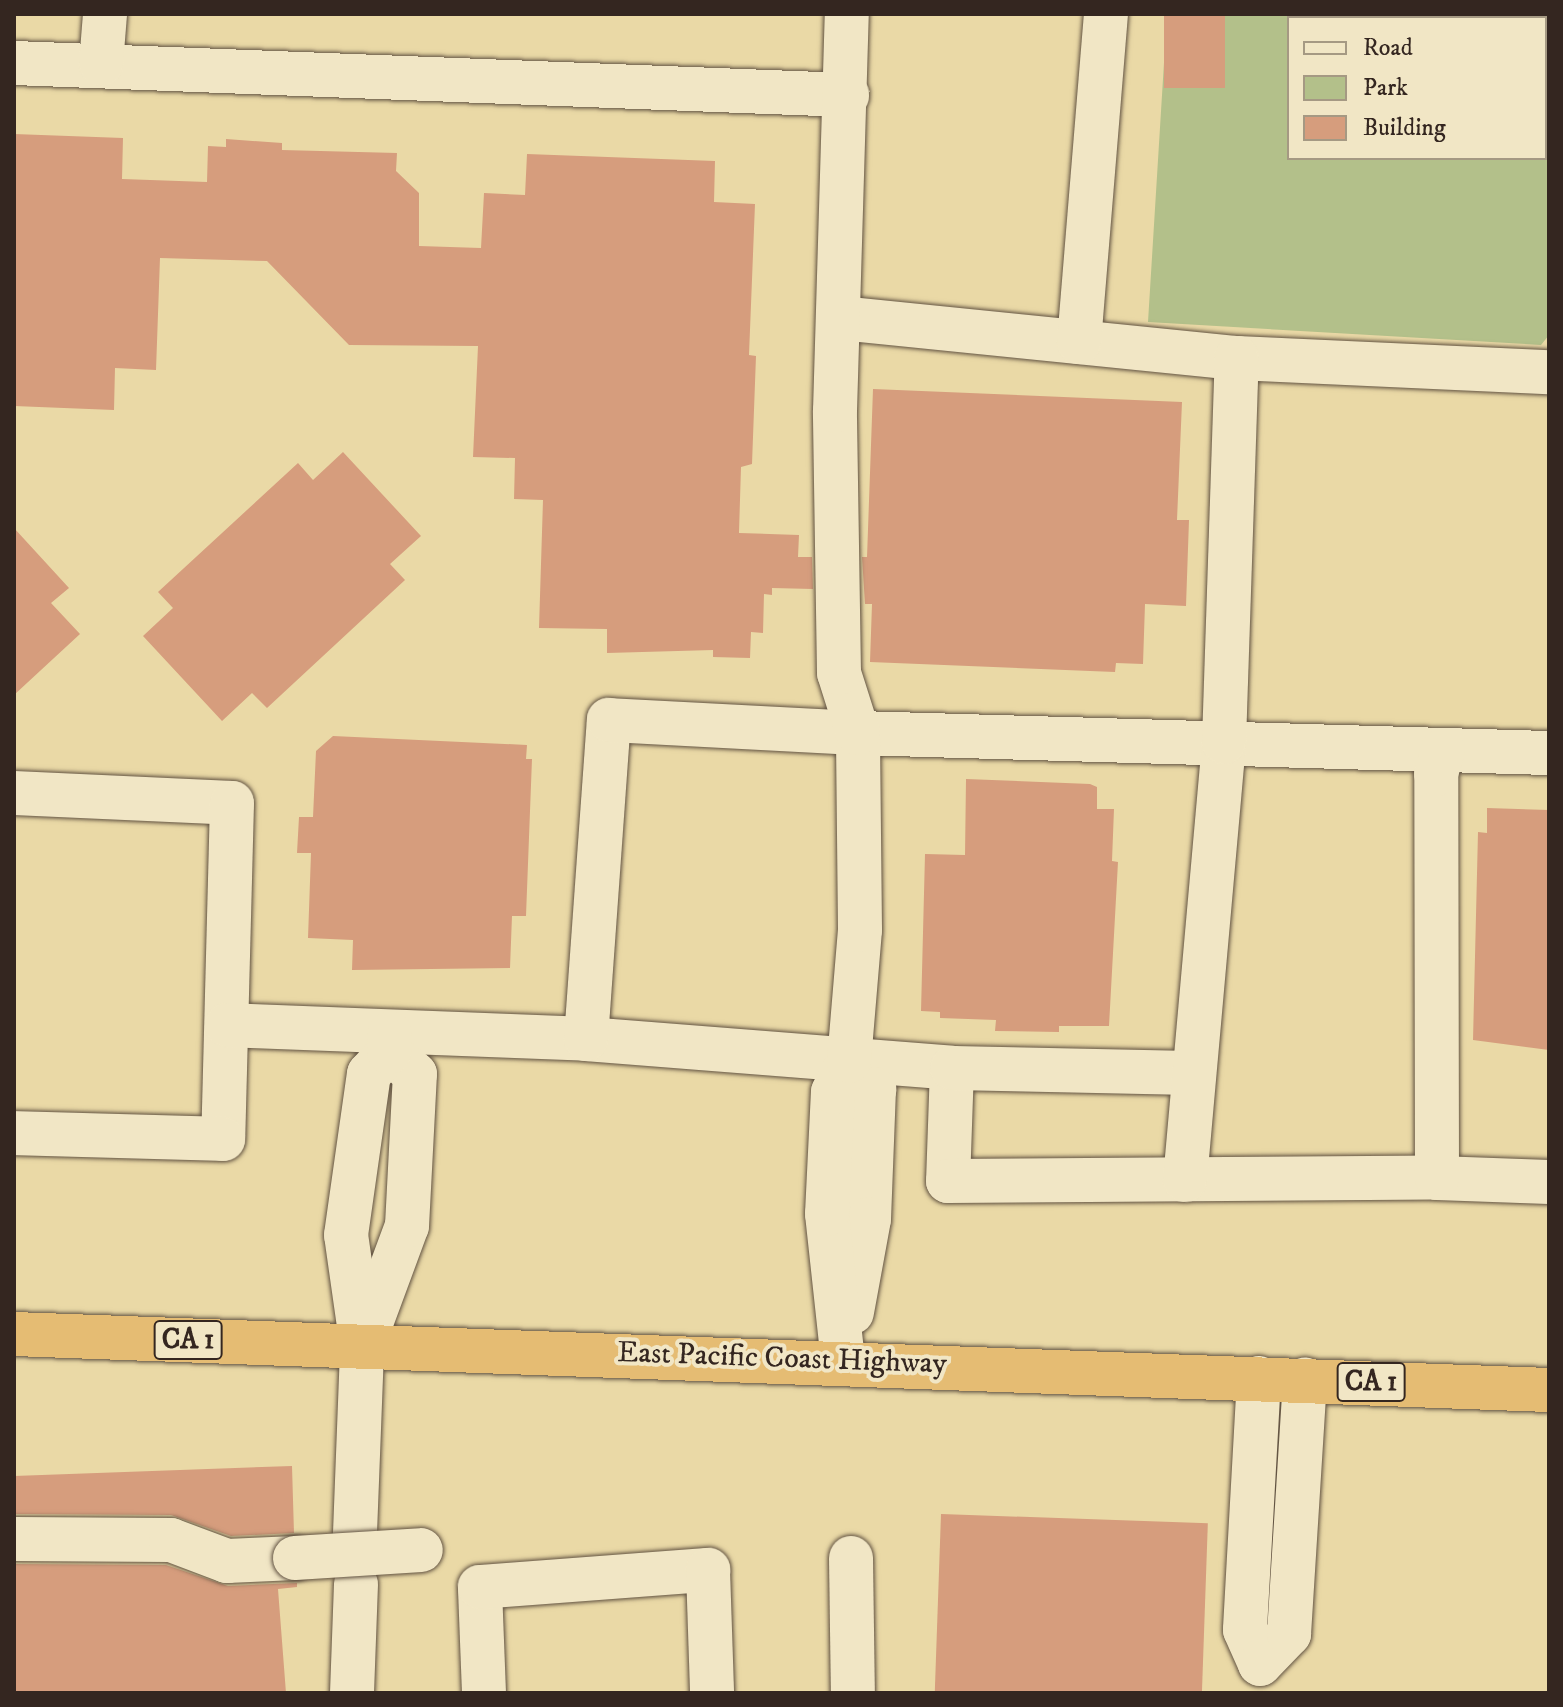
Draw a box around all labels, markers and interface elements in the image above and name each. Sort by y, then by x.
legend [1287,16,1547,160]
text: Road [1363,33,1413,63]
text: Park [1363,73,1408,103]
text: Building [1363,113,1446,143]
road number: CA 1 [152,1316,224,1364]
street label: East Pacific Coast Highway [617,1335,947,1383]
road number: CA 1 [1335,1358,1407,1406]

